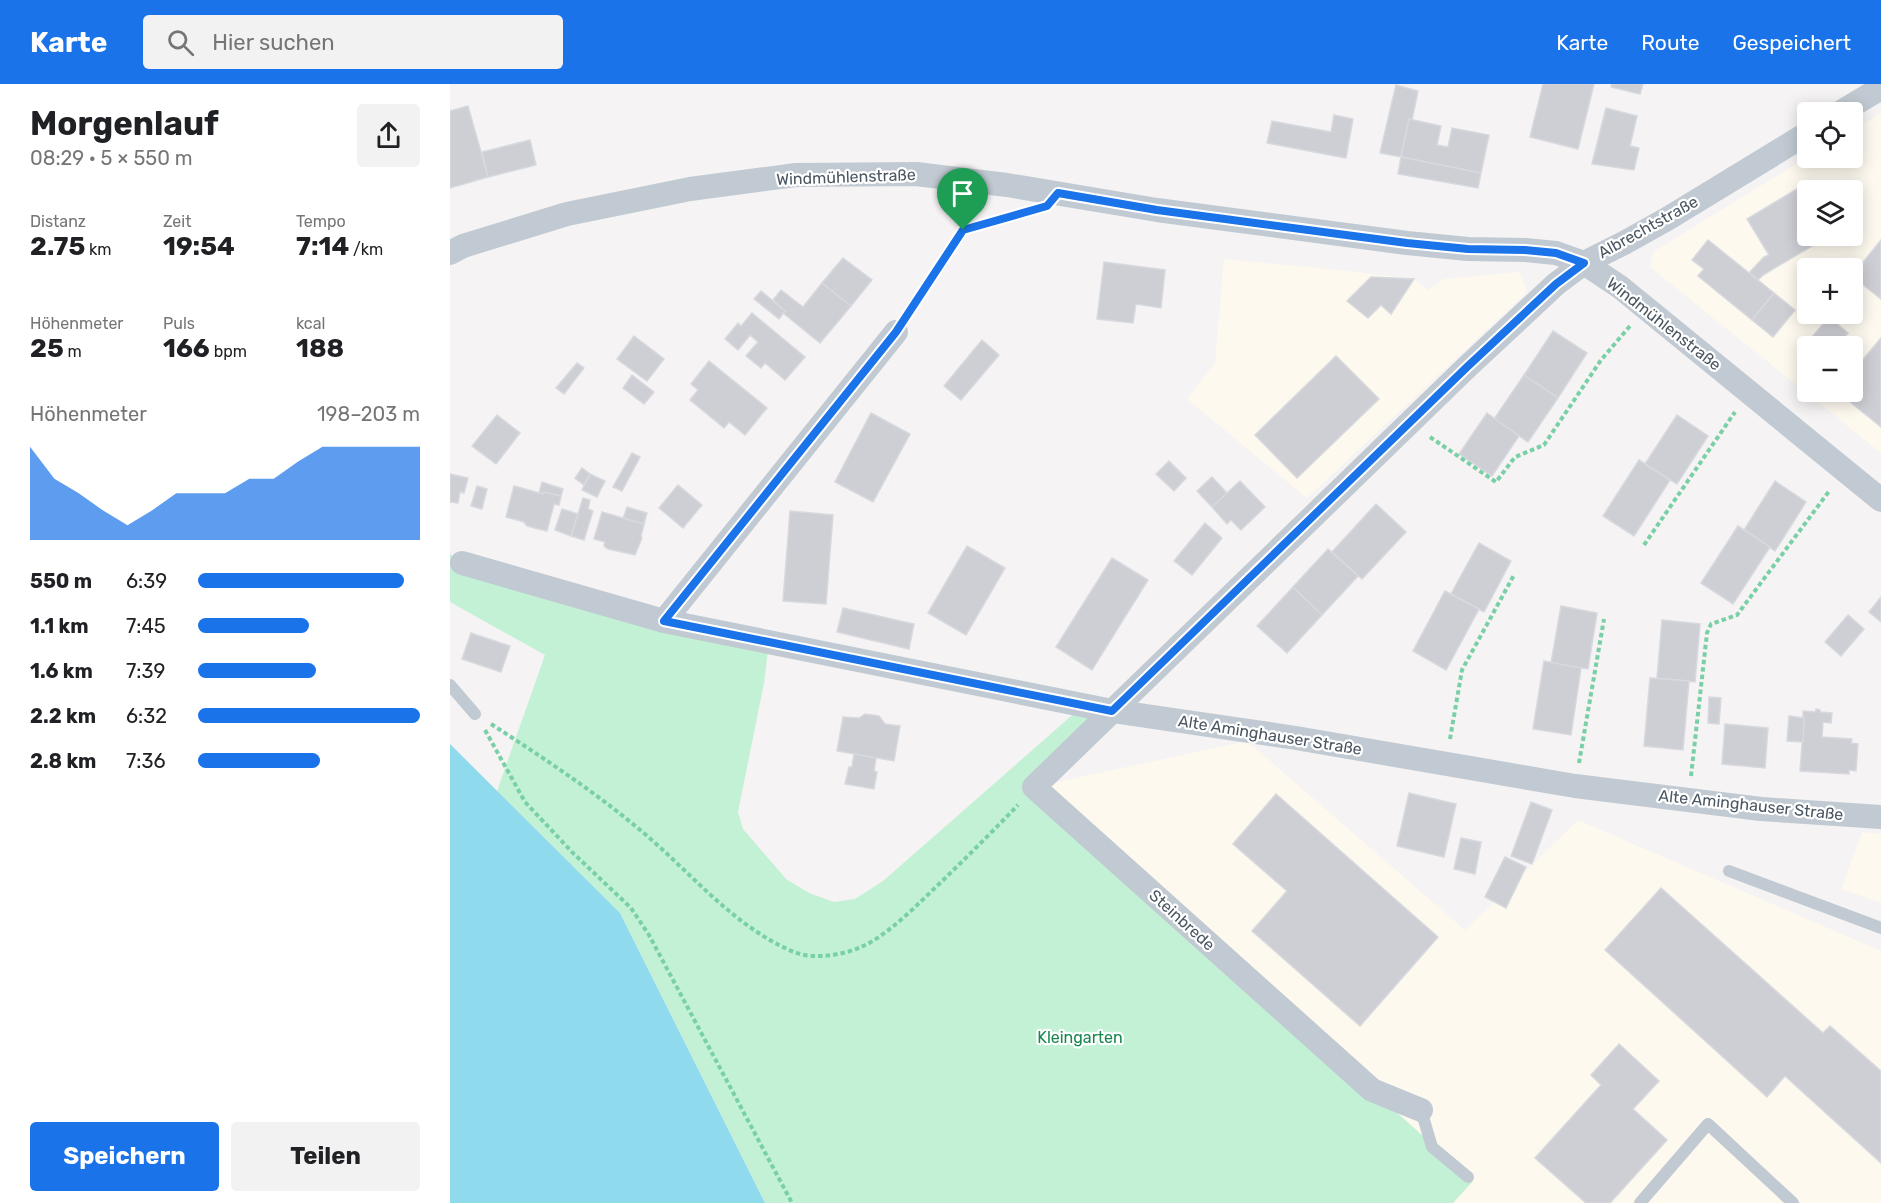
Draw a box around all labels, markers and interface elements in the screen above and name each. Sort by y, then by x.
search box [143,15,563,69]
text: Karte [30,26,107,59]
icon: search [164,26,197,59]
text: Hier suchen [212,29,335,56]
text: Karte [1556,30,1608,55]
text: Route [1641,30,1700,55]
text: Gespeichert [1733,30,1851,55]
map controls [1797,102,1863,402]
button: locate [1797,102,1863,168]
text: Morgenlauf [30,104,219,143]
button: share [357,104,420,167]
text: 08:29 · 5 × 550 m [30,146,193,170]
street label: Windmühlenstraße [776,165,916,189]
pin [937,168,988,230]
icon: arrive [946,177,979,210]
button: layers [1797,180,1863,246]
street label: Albrechtstraße [1595,192,1701,262]
text: Distanz [30,212,86,231]
text: Zeit [163,212,191,231]
text: Tempo [296,212,346,231]
text: 2.75 [30,231,85,262]
text: 19:54 [163,231,235,262]
text: 7:14 [296,231,349,262]
text: km [85,240,112,259]
text: /km [349,240,383,259]
button: + [1797,258,1863,324]
street label: Windmühlenstraße [1603,274,1725,374]
text: Höhenmeter [30,314,123,333]
text: Puls [163,314,195,333]
text: kcal [296,314,325,333]
text: 25 [30,333,64,364]
text: 166 [163,333,210,364]
text: 188 [296,333,344,364]
button: − [1797,336,1863,402]
text: m [64,342,82,361]
text: bpm [210,342,247,361]
text: Höhenmeter [30,402,147,426]
text: 198–203 m [317,402,420,426]
text: 550 m [30,569,92,593]
text: 6:39 [126,569,167,593]
text: 1.1 km [30,614,89,638]
text: 7:45 [126,614,166,638]
text: 1.6 km [30,659,93,683]
text: 7:39 [126,659,165,683]
text: 2.2 km [30,704,96,728]
text: 6:32 [126,704,167,728]
street label: Alte Aminghauser Straße [1177,711,1363,759]
text: 2.8 km [30,749,96,773]
text: 7:36 [126,749,165,773]
street label: Alte Aminghauser Straße [1658,786,1844,824]
street label: Steinbrede [1145,886,1219,954]
park label: Kleingarten [1037,1028,1123,1047]
button: Speichern [30,1122,219,1191]
button: Teilen [231,1122,420,1191]

